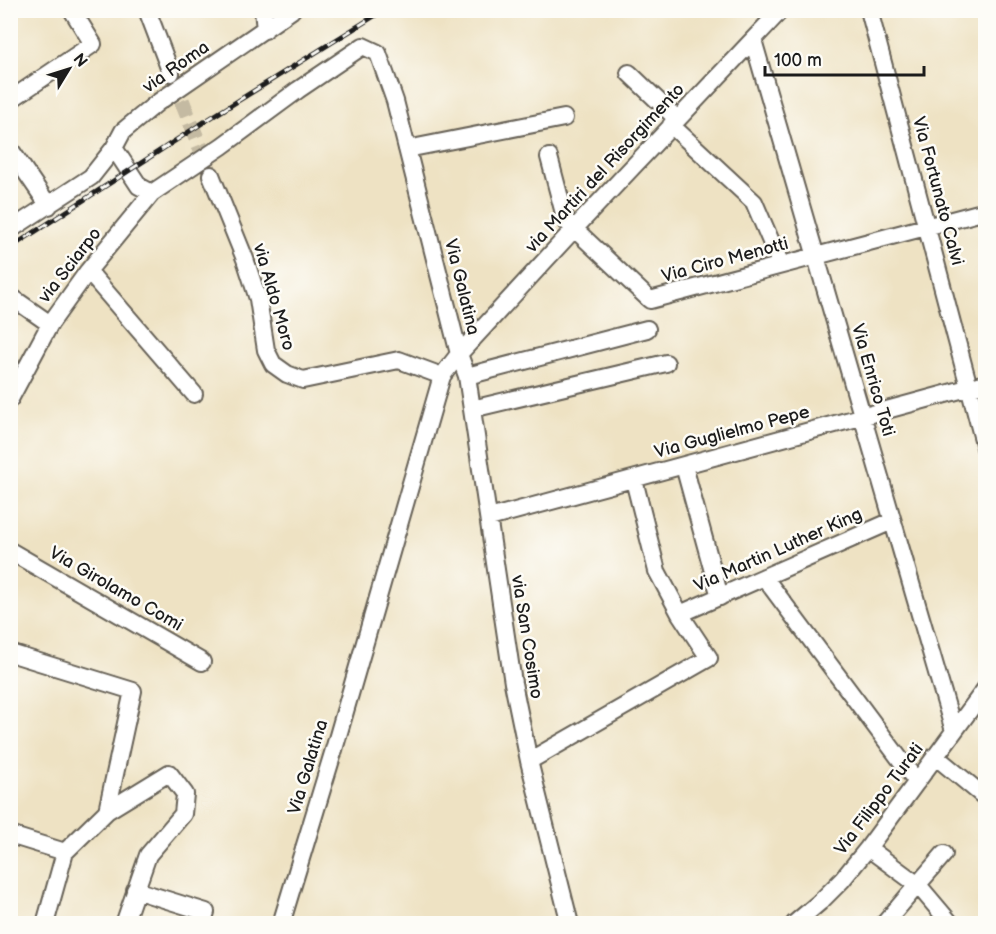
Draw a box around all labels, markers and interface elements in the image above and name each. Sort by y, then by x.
street label: via Roma [138,37,213,98]
north arrow [39,39,99,99]
scale bar [765,39,924,77]
text: N [68,50,91,71]
text: 100 m [774,50,822,71]
street label: via Martiri del Risorgimento [520,79,689,258]
street label: Via Fortunato Calvi [908,114,968,268]
street label: via Sciarpo [34,223,106,308]
street label: Via Ciro Menotti [659,233,791,287]
street label: Via Galatina [440,237,484,337]
street label: via Aldo Moro [248,240,299,353]
street label: Via Enrico Toti [847,321,899,439]
street label: Via Guglielmo Pepe [652,401,812,463]
street label: Via Martin Luther King [691,503,865,597]
street label: Via Girolamo Comi [46,542,186,636]
street label: via San Cosimo [507,573,547,700]
street label: Via Galatina [284,717,332,817]
street label: Via Filippo Turati [830,739,928,859]

